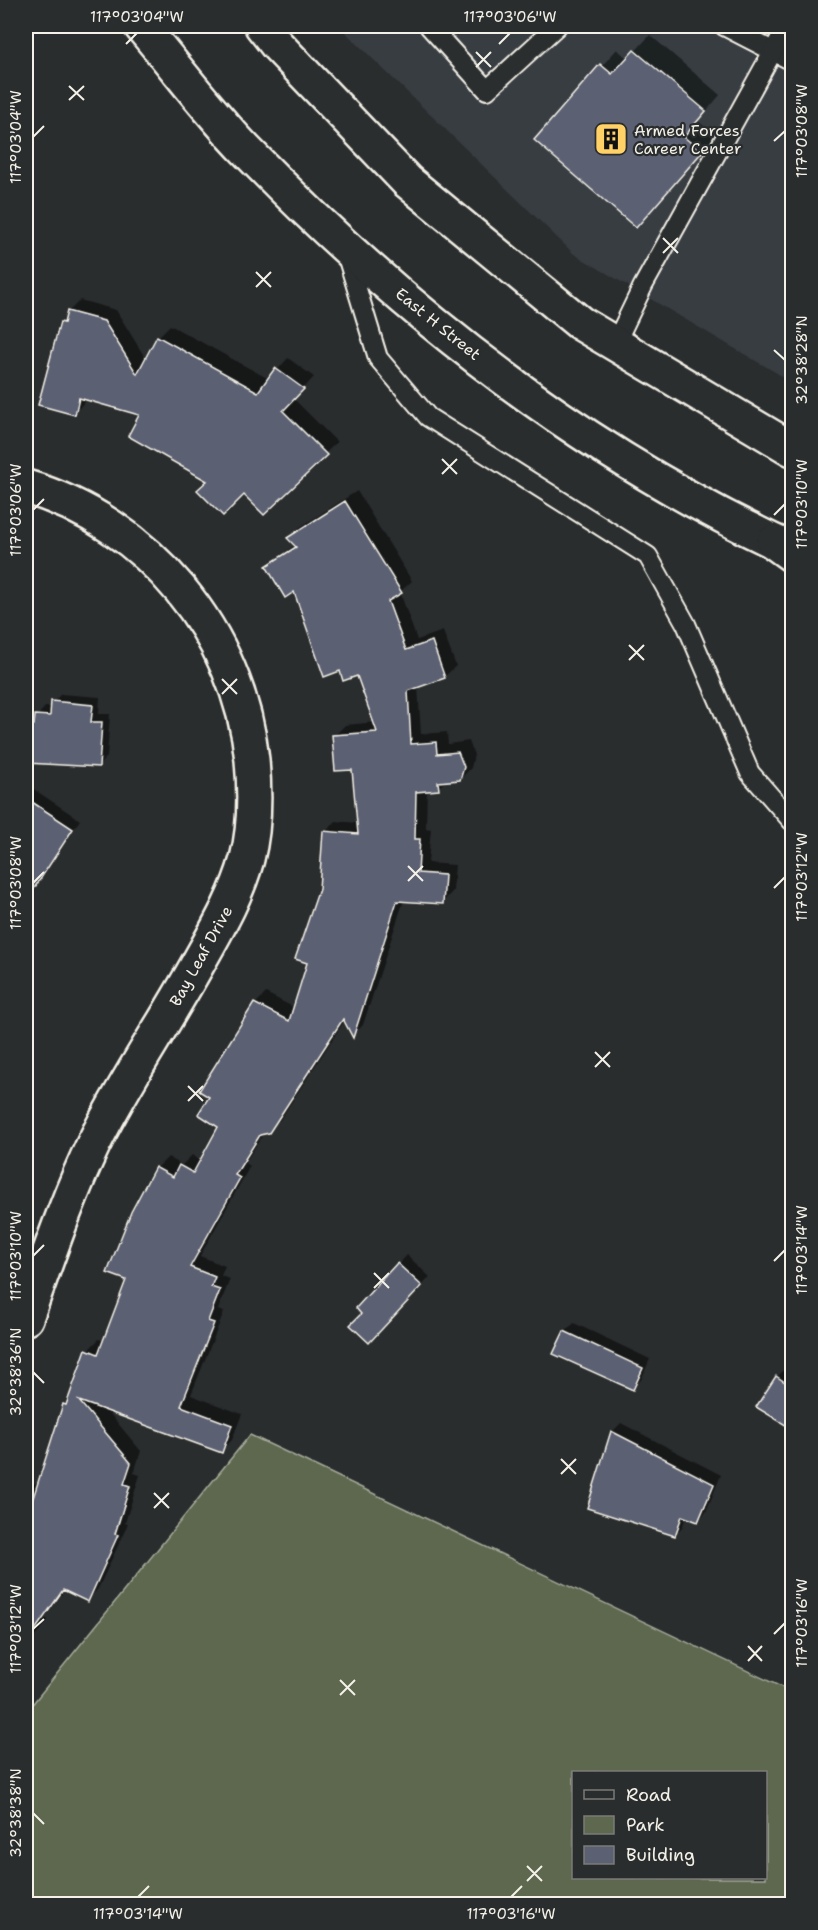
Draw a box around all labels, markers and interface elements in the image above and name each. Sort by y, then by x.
text: 117°03'04"W [90,7,184,27]
text: 117°03'06"W [463,7,557,27]
text: 117°03'08"W [792,84,812,178]
text: 117°03'04"W [6,90,26,184]
place label: Armed Forces Career Center [634,120,742,159]
building icon: Armed Forces Career Center [593,121,629,157]
street label: East H Street [391,283,485,365]
text: 32°38'28"N [792,315,812,405]
text: 117°03'10"W [792,459,812,549]
text: 117°03'06"W [6,463,26,557]
text: 117°03'12"W [792,832,812,922]
text: 117°03'08"W [6,836,26,930]
street label: Bay Leaf Drive [165,902,237,1010]
text: 117°03'14"W [792,1205,812,1295]
text: 117°03'10"W [6,1211,26,1301]
text: 32°38'36"N [6,1328,26,1416]
text: 117°03'16"W [792,1578,812,1668]
text: 117°03'12"W [6,1584,26,1674]
text: 32°38'38"N [6,1768,26,1858]
legend [572,1771,767,1879]
text: Road [626,1783,671,1807]
text: Park [626,1813,665,1837]
text: Building [626,1843,695,1867]
text: 117°03'14"W [93,1904,183,1924]
text: 117°03'16"W [466,1904,556,1924]

